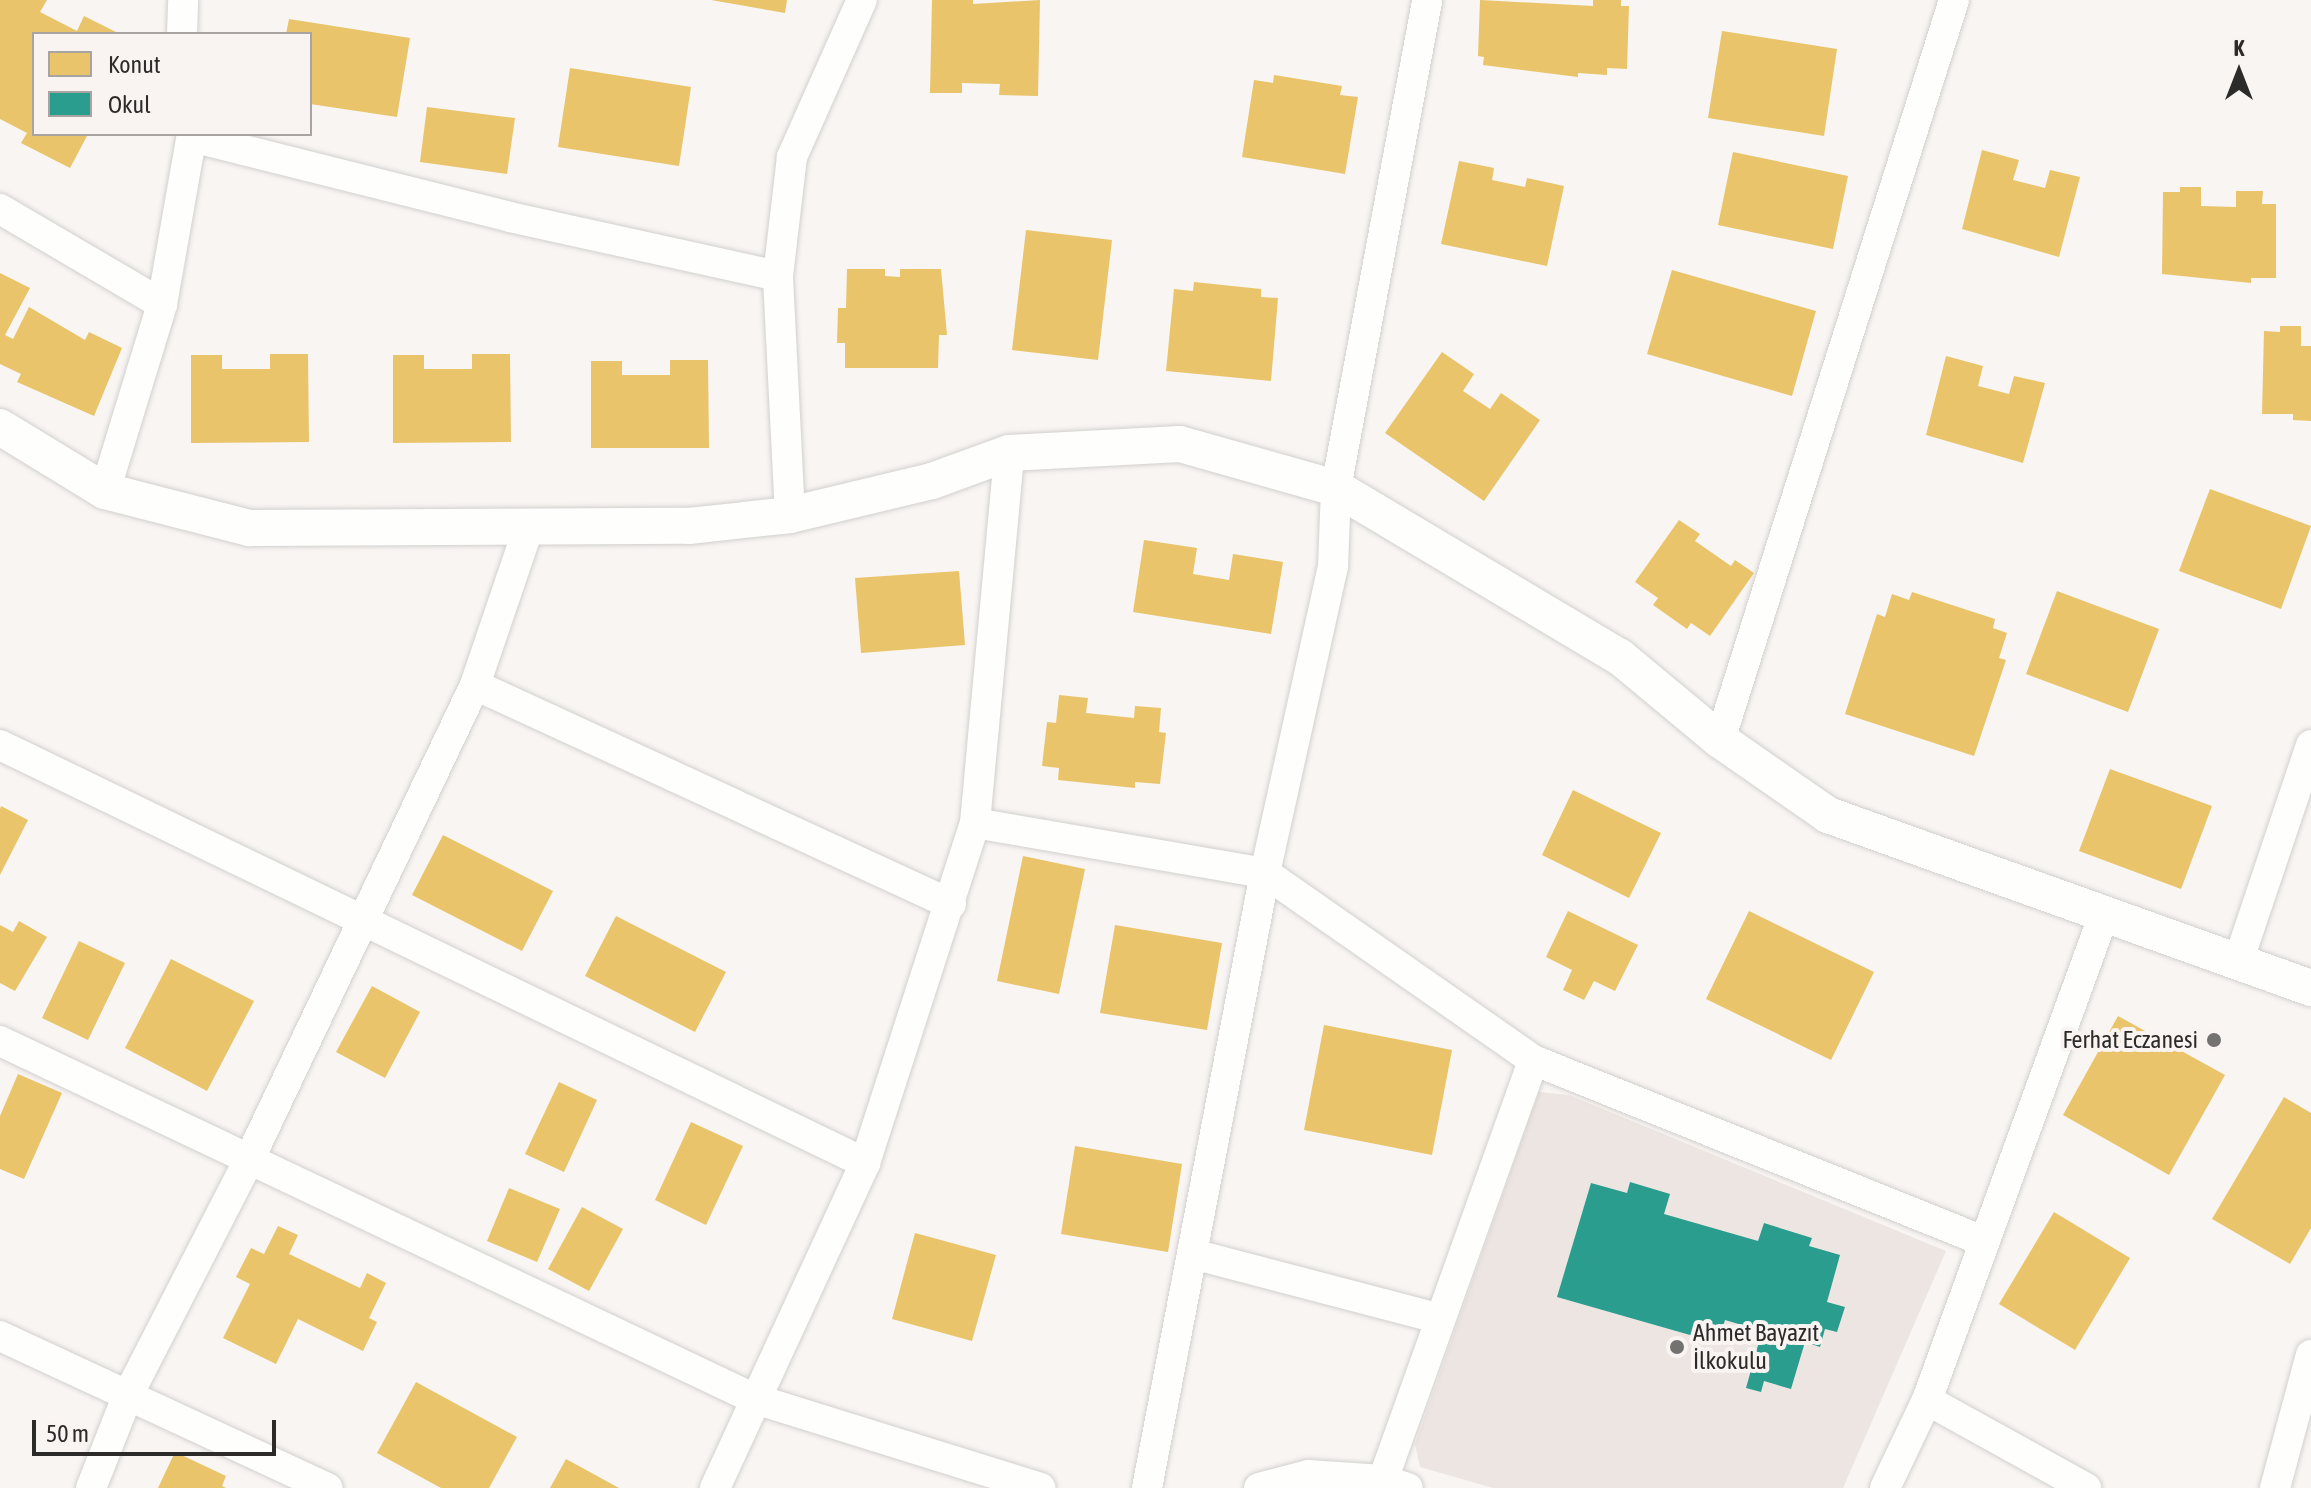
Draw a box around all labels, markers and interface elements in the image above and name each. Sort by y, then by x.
legend [32,32,312,136]
north arrow [2199,32,2279,112]
text: K [2234,35,2244,61]
text: Konut [108,51,161,78]
text: Okul [108,91,151,118]
place label: Ferhat Eczanesi [2062,1026,2198,1054]
marker: Ferhat Eczanesi [2205,1031,2223,1049]
place label: Ahmet Bayazıt İlkokulu [1693,1319,1819,1375]
marker: Ahmet Bayazıt İlkokulu [1668,1338,1686,1356]
scale bar [36,1404,280,1454]
text: 50 m [46,1420,89,1447]

